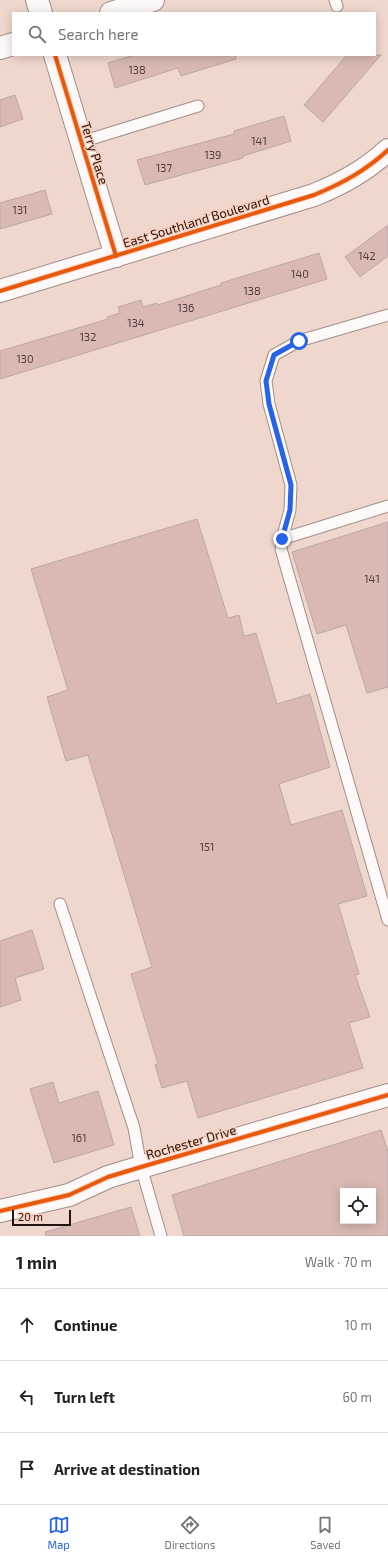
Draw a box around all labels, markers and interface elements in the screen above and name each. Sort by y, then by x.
search box [12,12,376,56]
icon: search [26,23,48,45]
text: Search here [58,25,139,43]
house number: 138 [128,63,146,76]
street label: Terry Place [78,120,112,186]
house number: 141 [251,134,267,147]
house number: 139 [205,148,221,161]
house number: 137 [156,161,172,174]
street label: East Southland Boulevard [121,191,271,251]
house number: 131 [13,203,27,216]
house number: 142 [358,249,376,262]
house number: 140 [291,267,309,280]
house number: 138 [243,284,261,297]
house number: 136 [178,301,194,314]
house number: 134 [127,316,145,329]
house number: 132 [80,330,96,343]
route start [290,332,308,350]
house number: 130 [16,352,34,365]
route end [273,530,291,548]
house number: 141 [364,572,380,585]
house number: 151 [200,840,214,853]
street label: Rochester Drive [144,1121,238,1163]
house number: 161 [71,1131,87,1144]
map controls [340,1188,376,1224]
button: locate [340,1188,376,1224]
scale bar [12,1208,71,1227]
text: 20 m [18,1210,43,1223]
text: 1 min [16,1252,57,1272]
text: Walk · 70 m [305,1254,372,1270]
icon: ahead [16,1314,38,1336]
text: Continue [54,1316,117,1334]
text: 10 m [345,1317,372,1333]
icon: left [16,1386,38,1408]
text: Turn left [54,1388,115,1406]
text: 60 m [342,1389,372,1405]
icon: arrive [16,1458,38,1480]
text: Arrive at destination [54,1460,200,1478]
tab: Map [48,1514,70,1551]
tab: Directions [165,1514,215,1551]
tab: Saved [310,1514,341,1551]

